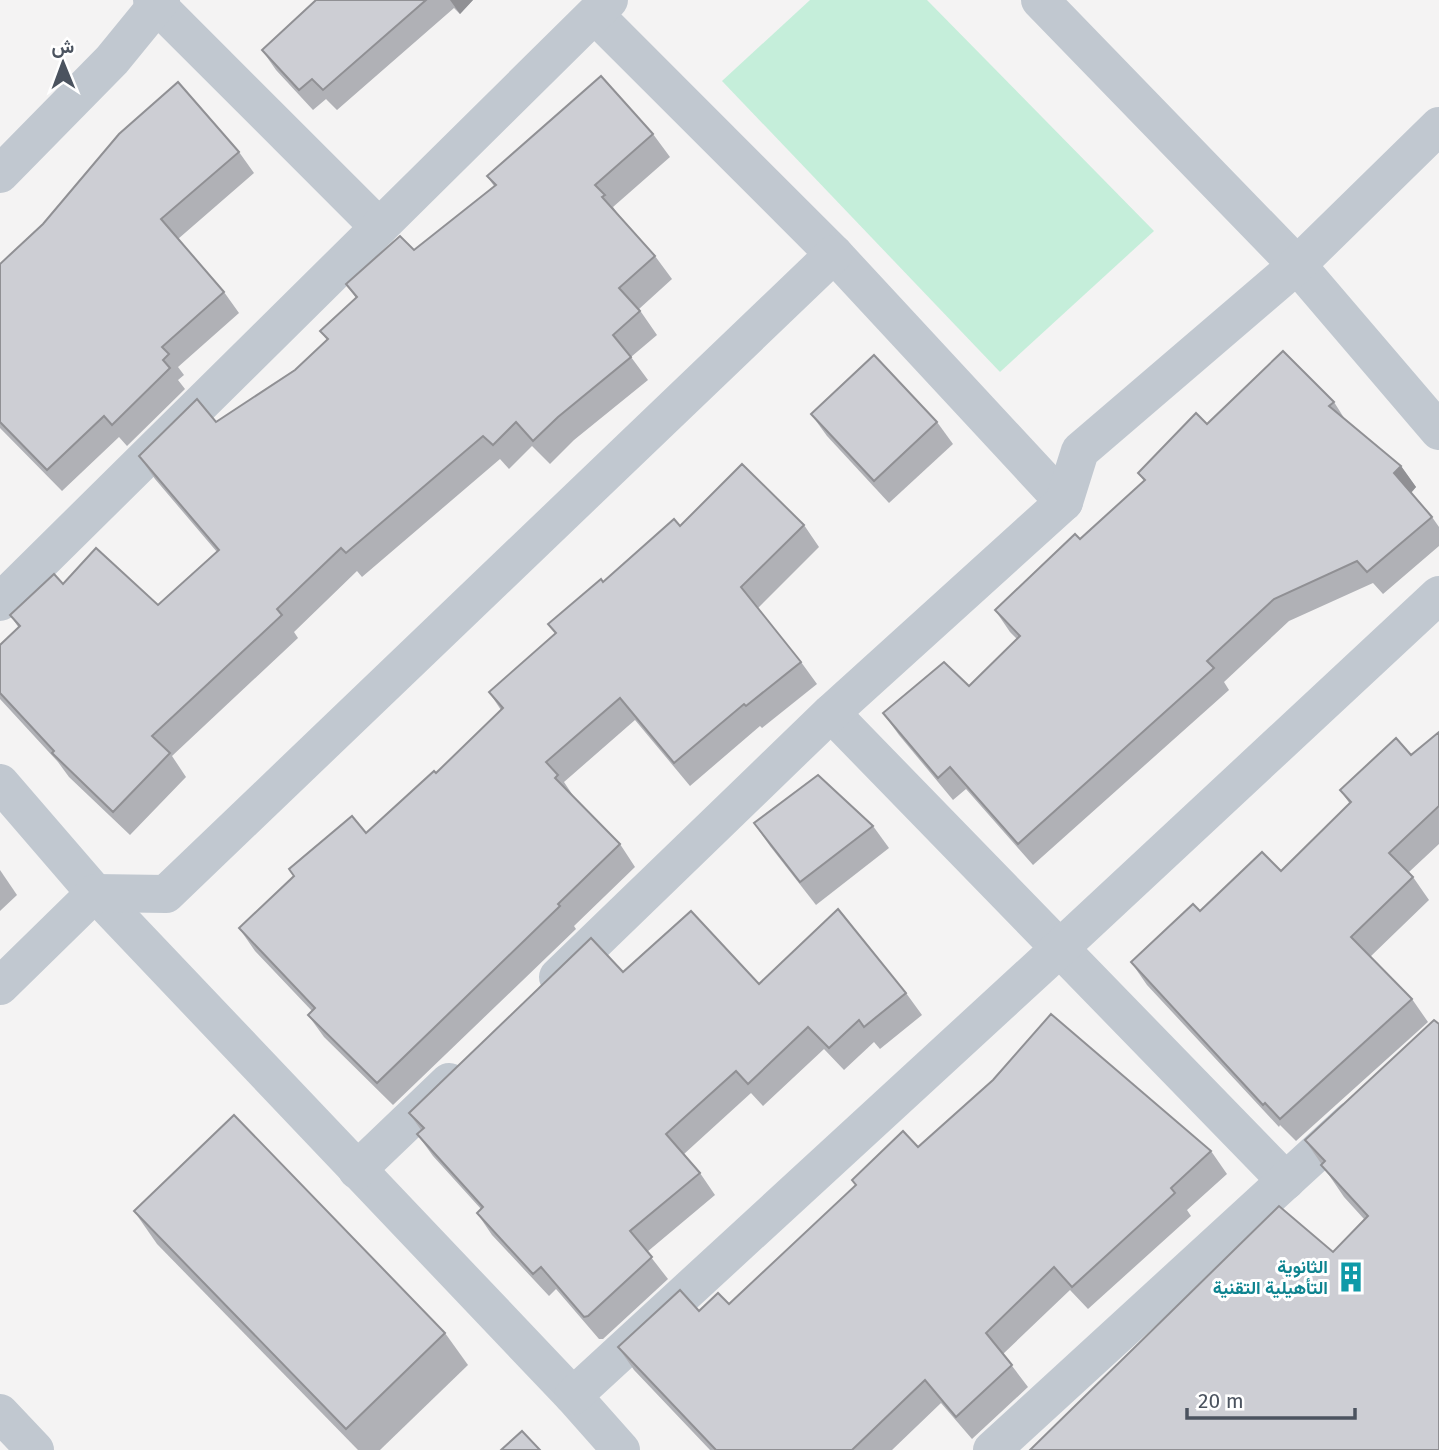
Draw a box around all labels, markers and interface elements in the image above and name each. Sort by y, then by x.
north arrow [28,28,98,98]
text: ش [51,35,74,58]
place label: الثانوية التأهيلية التقنية [1213,1256,1328,1299]
building icon: الثانوية التأهيلية التقنية [1334,1260,1368,1294]
scale bar [1187,1376,1355,1420]
text: 20 m [1198,1388,1244,1414]

